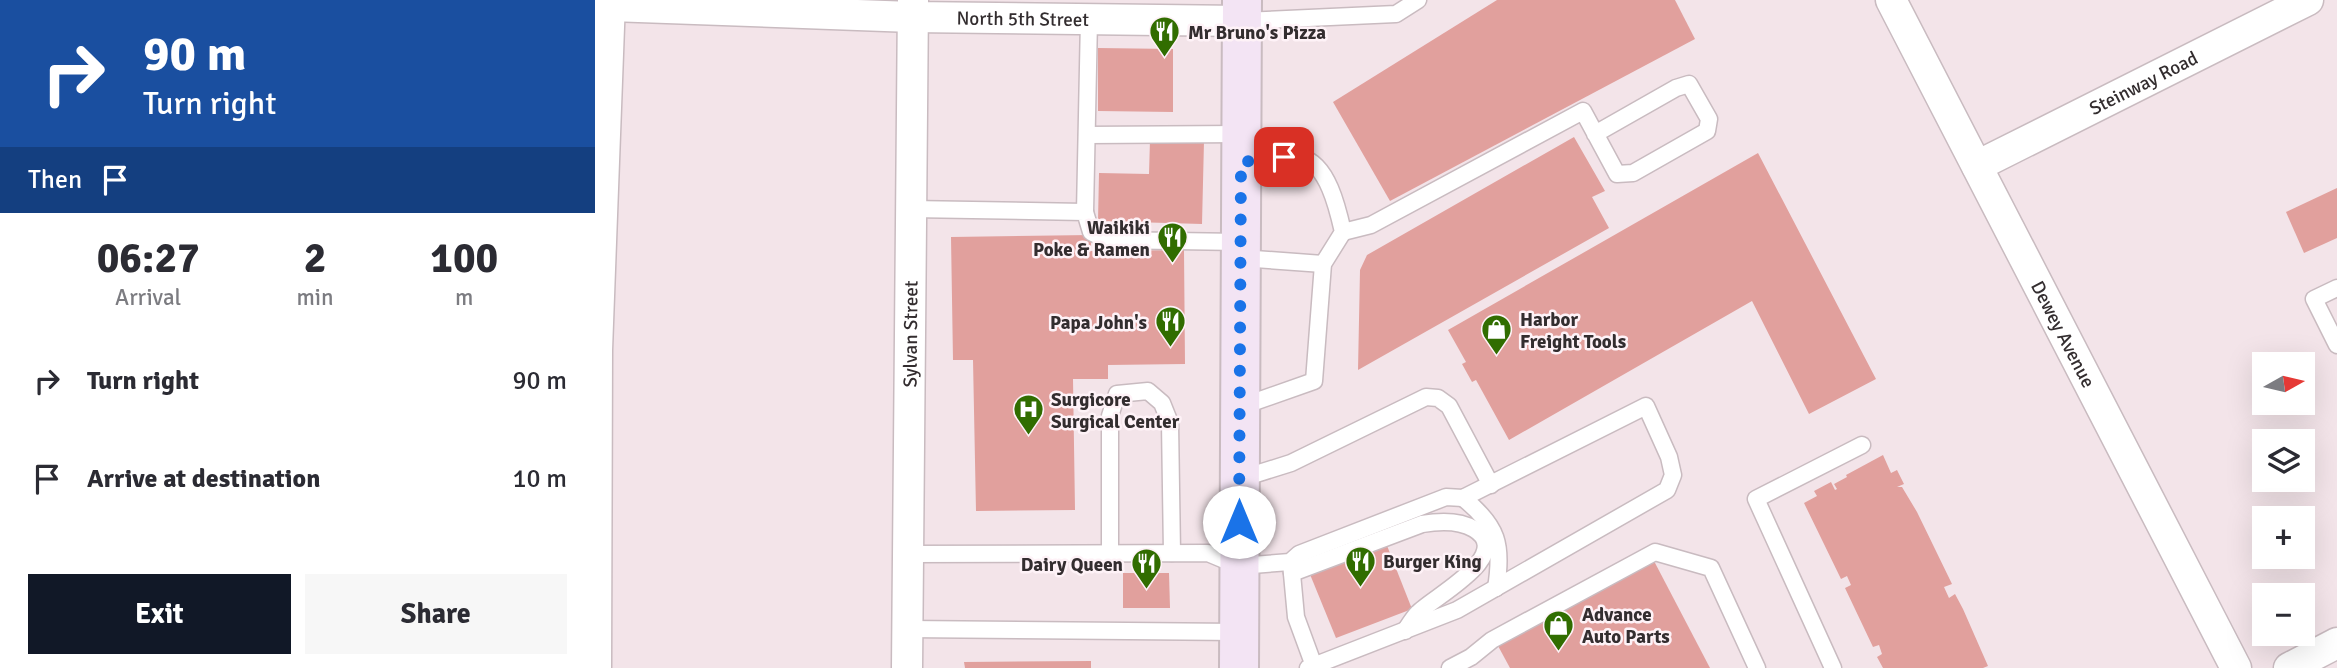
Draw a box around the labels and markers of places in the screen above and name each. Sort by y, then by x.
restaurant icon: Mr Bruno's Pizza [1148,15,1182,59]
place label: Mr Bruno's Pizza [1188,21,1326,45]
pin [1254,127,1314,187]
place label: Waikiki Poke & Ramen [1033,216,1150,262]
restaurant icon: Waikiki Poke & Ramen [1156,221,1190,265]
restaurant icon: Papa John's [1153,305,1187,349]
place label: Harbor Freight Tools [1520,308,1626,354]
place label: Papa John's [1050,311,1147,335]
shop icon: Harbor Freight Tools [1480,313,1514,357]
place label: Surgicore Surgical Center [1051,388,1180,434]
hospital icon: Surgicore Surgical Center [1011,393,1045,437]
restaurant icon: Burger King [1343,544,1377,588]
restaurant icon: Dairy Queen [1129,547,1163,591]
place label: Burger King [1383,550,1482,574]
place label: Dairy Queen [1021,553,1123,577]
place label: Advance Auto Parts [1582,603,1670,649]
shop icon: Advance Auto Parts [1542,608,1576,652]

